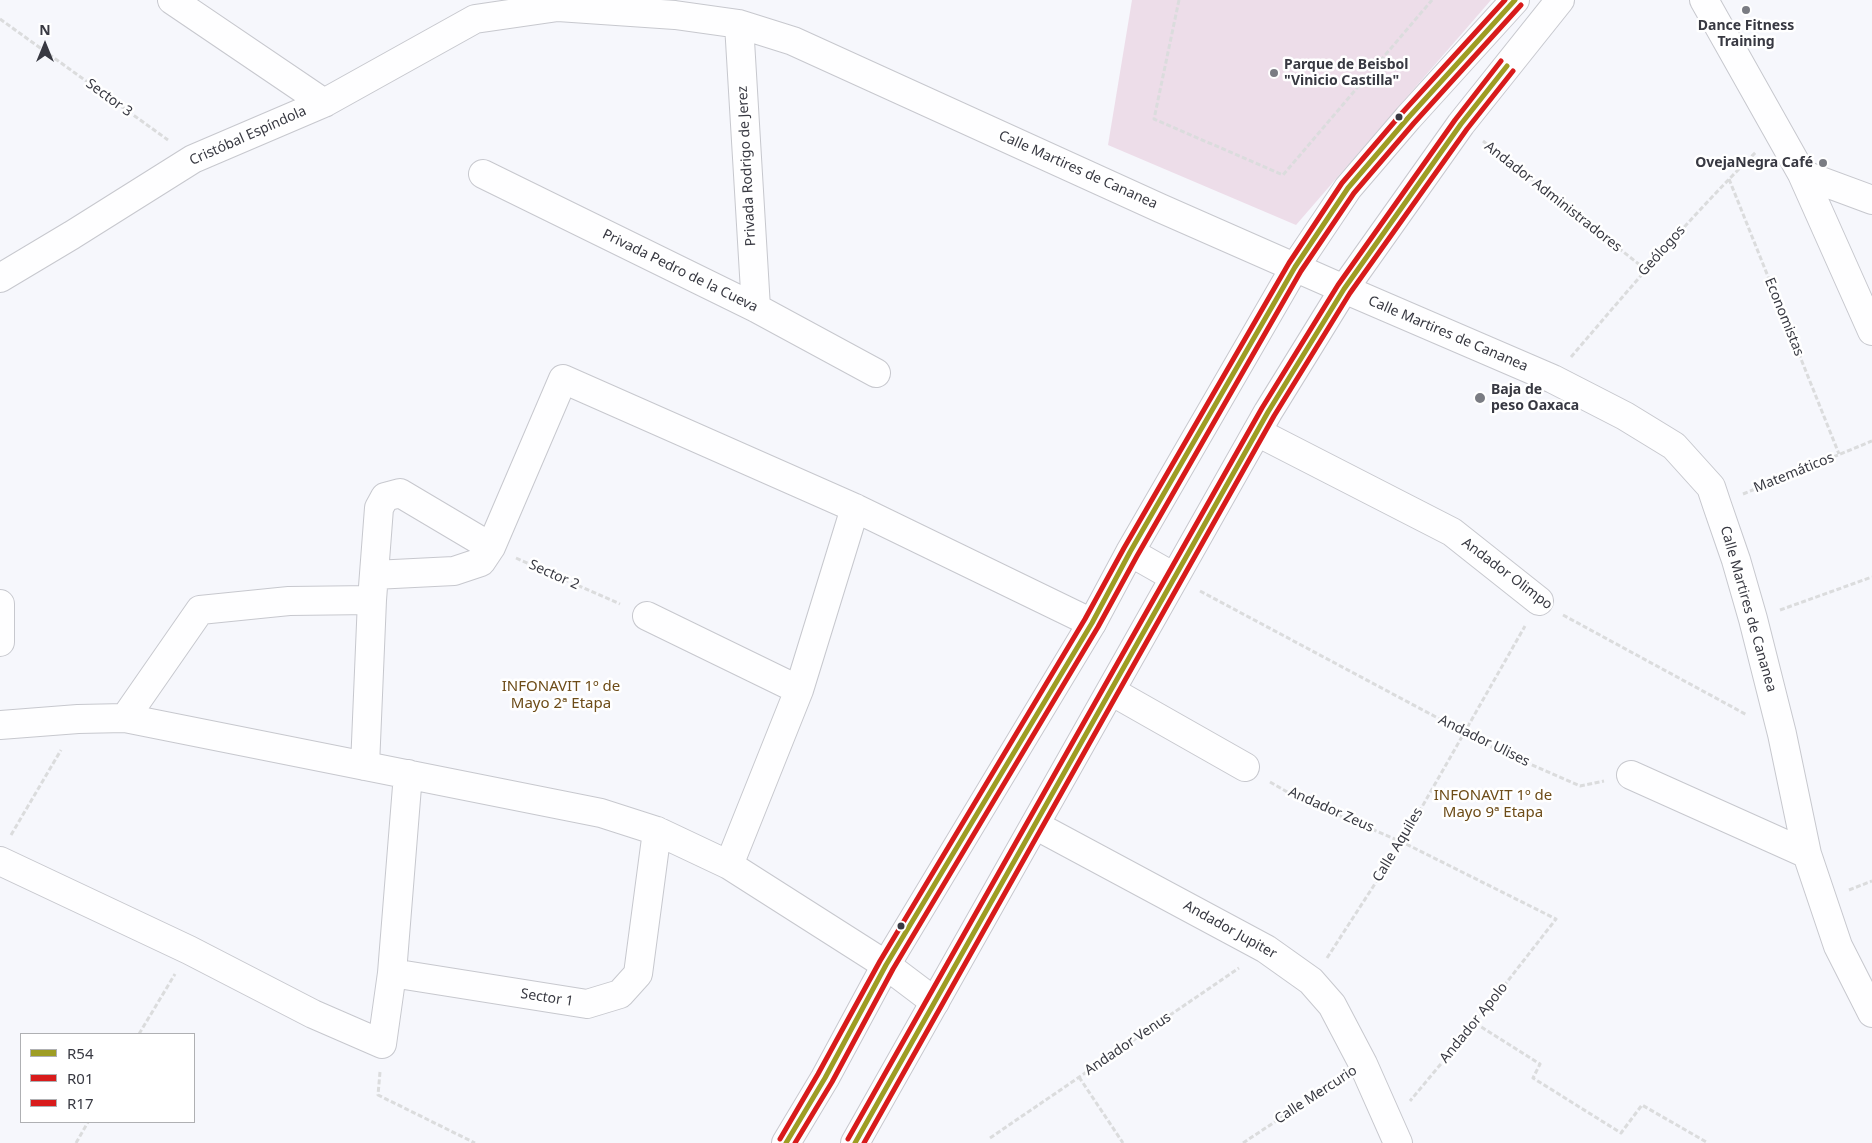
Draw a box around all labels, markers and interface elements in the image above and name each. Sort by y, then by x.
marker: Dance Fitness Training [1740,4,1752,16]
place label: Dance Fitness Training [1698,18,1794,50]
north arrow [20,20,70,70]
text: N [39,20,51,39]
place label: Parque de Beisbol "Vinicio Castilla" [1284,57,1409,90]
marker: Parque de Beisbol "Vinicio Castilla" [1268,67,1280,79]
street label: Sector 3 [83,76,135,120]
street label: Privada Rodrigo de Jerez [734,85,760,247]
street label: Cristóbal Espíndola [187,103,309,169]
unlabelled marker [1394,112,1404,122]
street label: Calle Martires de Cananea [996,127,1160,213]
street label: Andador Administradores [1481,138,1625,256]
place label: OvejaNegra Café [1695,155,1813,171]
marker: OvejaNegra Café [1817,157,1829,169]
street label: Geólogos [1635,222,1689,280]
street label: Privada Pedro de la Cueva [600,226,760,316]
street label: Economistas [1761,275,1807,359]
street label: Calle Martires de Cananea [1366,293,1530,375]
place label: Baja de peso Oaxaca [1491,382,1579,414]
marker: Baja de peso Oaxaca [1473,391,1487,405]
street label: Matemáticos [1751,449,1837,497]
street label: Calle Martires de Cananea [1716,524,1780,694]
street label: Andador Olimpo [1458,535,1556,613]
street label: Sector 2 [526,556,582,594]
district label: INFONAVIT 1º de Mayo 2ª Etapa [502,678,620,713]
street label: Andador Ulises [1436,712,1532,770]
street label: Andador Zeus [1286,784,1376,836]
district label: INFONAVIT 1º de Mayo 9ª Etapa [1434,787,1552,822]
street label: Calle Aquiles [1369,805,1427,885]
street label: Andador Jupiter [1180,897,1280,963]
unlabelled marker [896,921,906,931]
street label: Andador Apolo [1436,979,1512,1067]
street label: Sector 1 [519,986,575,1010]
street label: Andador Venus [1082,1009,1174,1079]
legend [20,1033,195,1123]
text: R54 [67,1043,94,1063]
street label: Calle Mercurio [1272,1062,1360,1128]
text: R01 [67,1068,94,1088]
text: R17 [67,1093,94,1113]

